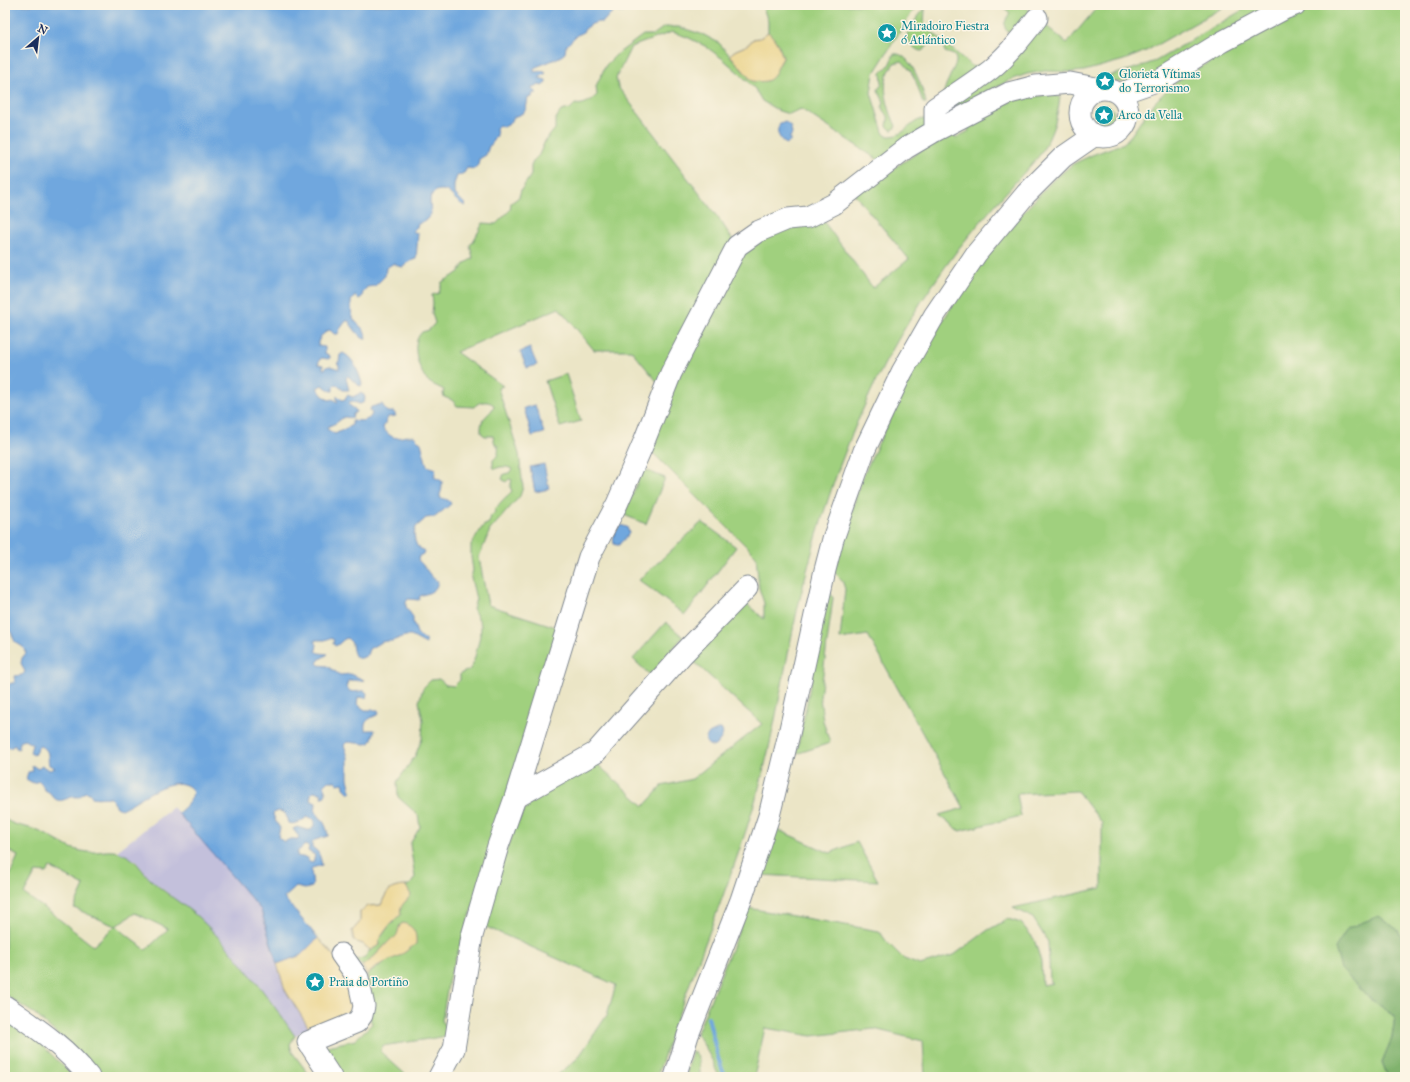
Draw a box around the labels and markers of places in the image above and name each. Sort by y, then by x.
place label: Miradoiro Fiestra ó Atlántico [901,19,990,47]
place icon: Miradoiro Fiestra ó Atlántico [876,22,898,44]
place label: Glorieta Vítimas do Terrorismo [1119,67,1200,95]
place icon: Glorieta Vítimas do Terrorismo [1094,70,1116,92]
place icon: Arco da Vella [1093,104,1115,126]
place label: Arco da Vella [1117,108,1183,122]
place icon: Praia do Portiño [304,971,326,993]
place label: Praia do Portiño [329,975,408,989]

